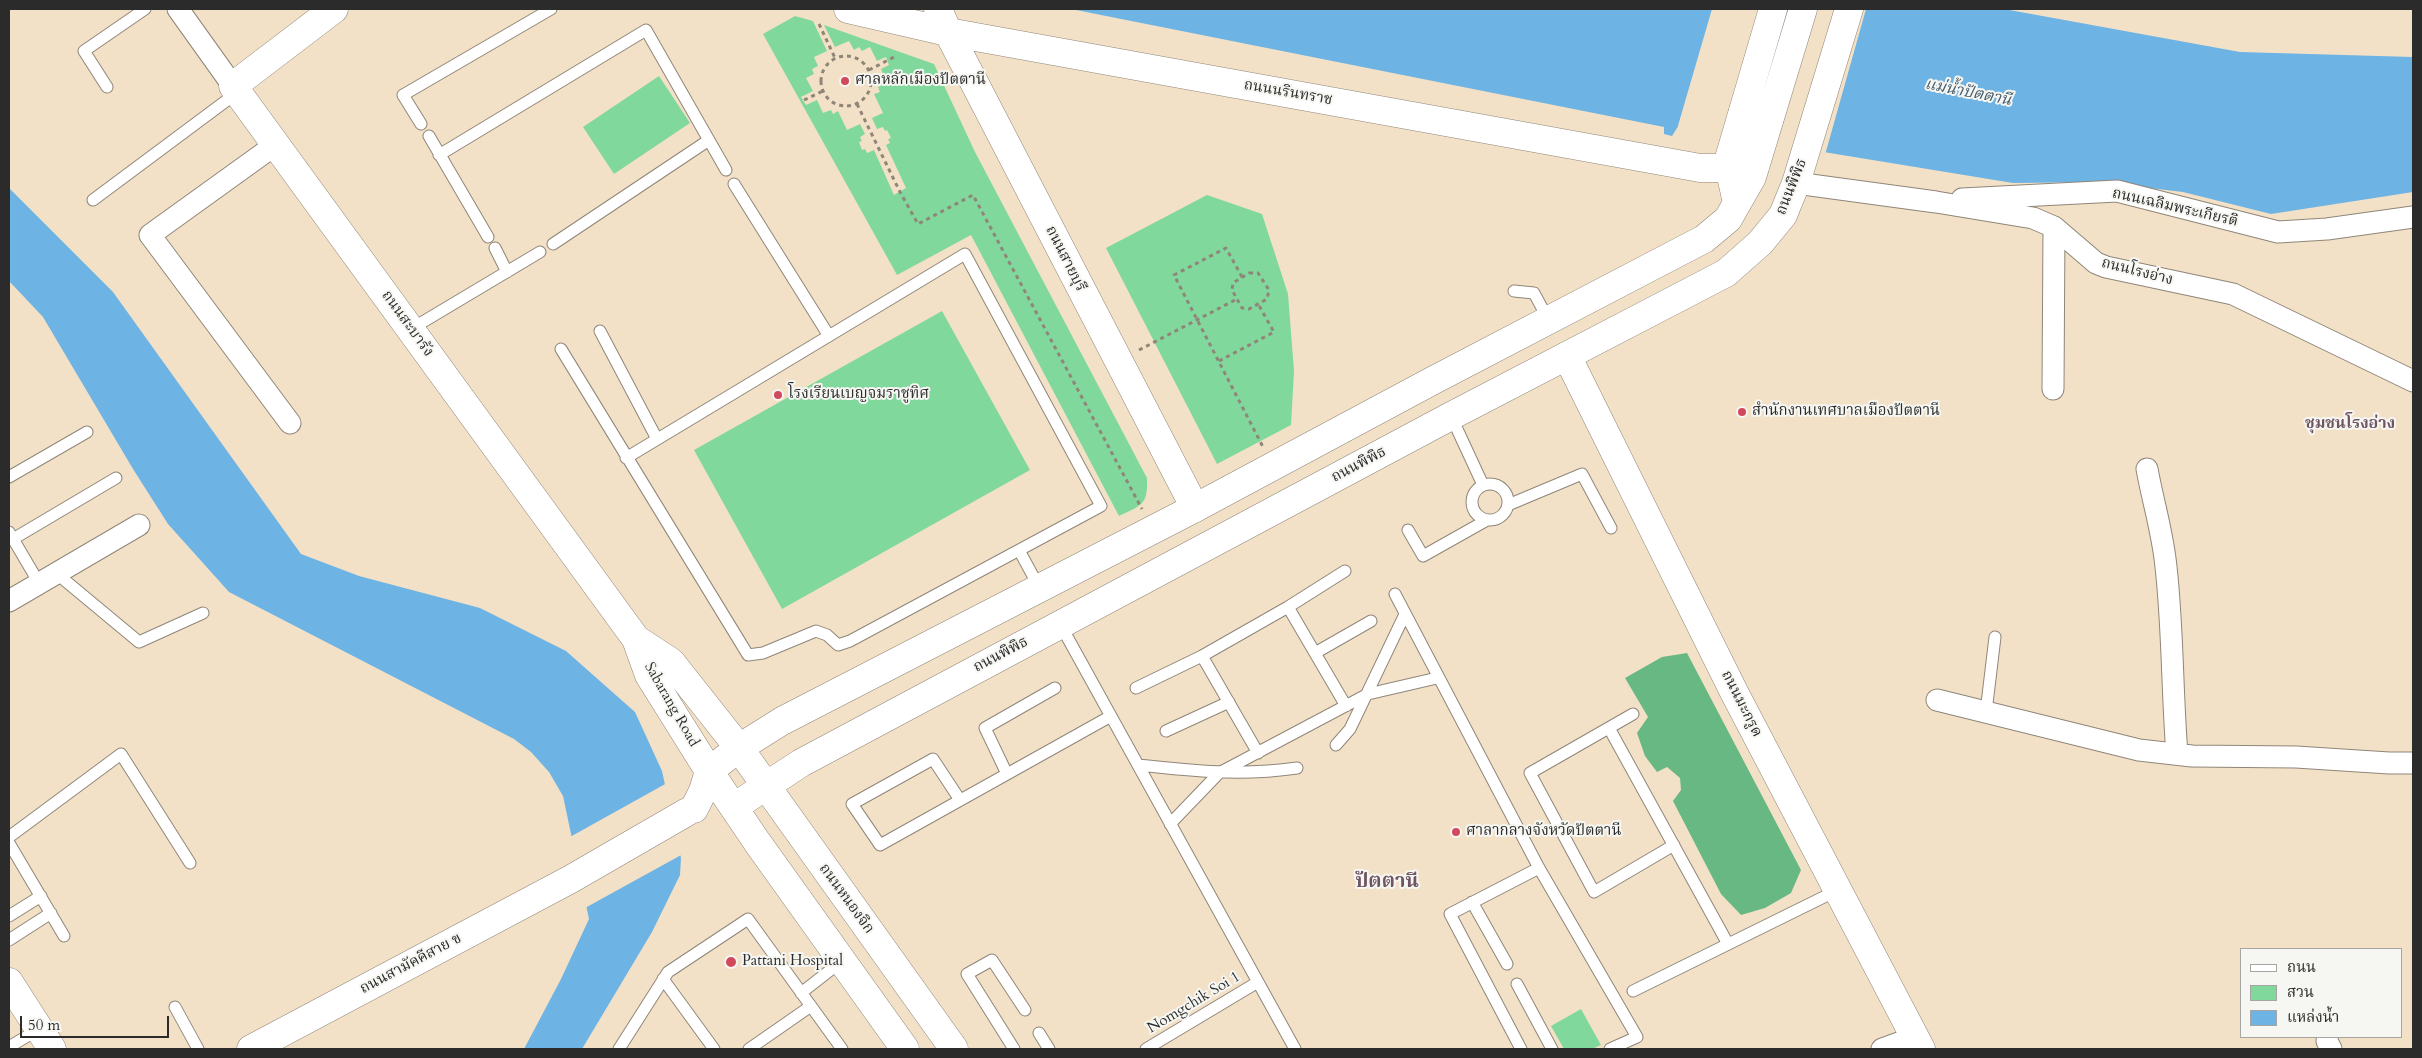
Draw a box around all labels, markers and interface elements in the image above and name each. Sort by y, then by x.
place label: ศาลหลักเมืองปัตตานี [855,72,986,90]
marker: ศาลหลักเมืองปัตตานี [839,75,851,87]
water label: แม่น้ำปัตตานี [1923,75,2013,111]
street label: ถนนนรินทราช [1242,76,1334,110]
street label: ถนนพิพิธ [1773,156,1811,218]
street label: ถนนเฉลิมพระเกียรติ [2110,185,2240,231]
street label: ถนนสายบุรี [1041,223,1089,295]
street label: ถนนโรงอ่าง [2099,254,2175,290]
street label: ถนนสะบารัง [377,288,437,360]
place label: โรงเรียนเบญจมราชูทิศ [788,386,929,404]
marker: โรงเรียนเบญจมราชูทิศ [772,389,784,401]
place label: สำนักงานเทศบาลเมืองปัตตานี [1752,403,1940,421]
marker: สำนักงานเทศบาลเมืองปัตตานี [1736,406,1748,418]
district label: ชุมชนโรงอ่าง [2305,414,2395,434]
street label: ถนนพิพิธ [1329,443,1389,487]
street label: ถนนพิพิธ [971,633,1031,677]
street label: Sabarang Road [640,660,702,750]
street label: ถนนมะกรูด [1717,668,1765,740]
place label: ศาลากลางจังหวัดปัตตานี [1466,823,1621,841]
marker: ศาลากลางจังหวัดปัตตานี [1450,826,1462,838]
street label: ถนนหนองจิก [815,860,877,938]
district label: ปัตตานี [1355,870,1419,894]
street label: ถนนสามัคคีสาย ข [357,930,465,998]
legend [2240,948,2402,1038]
place label: Pattani Hospital [742,953,843,971]
marker: Pattani Hospital [724,955,738,969]
text: ถนน [2287,957,2316,977]
street label: Nomgchik Soi 1 [1144,968,1244,1038]
text: สวน [2287,982,2314,1002]
scale bar [22,1006,171,1038]
text: แหล่งน้ำ [2287,1007,2339,1027]
text: 50 m [28,1015,60,1035]

